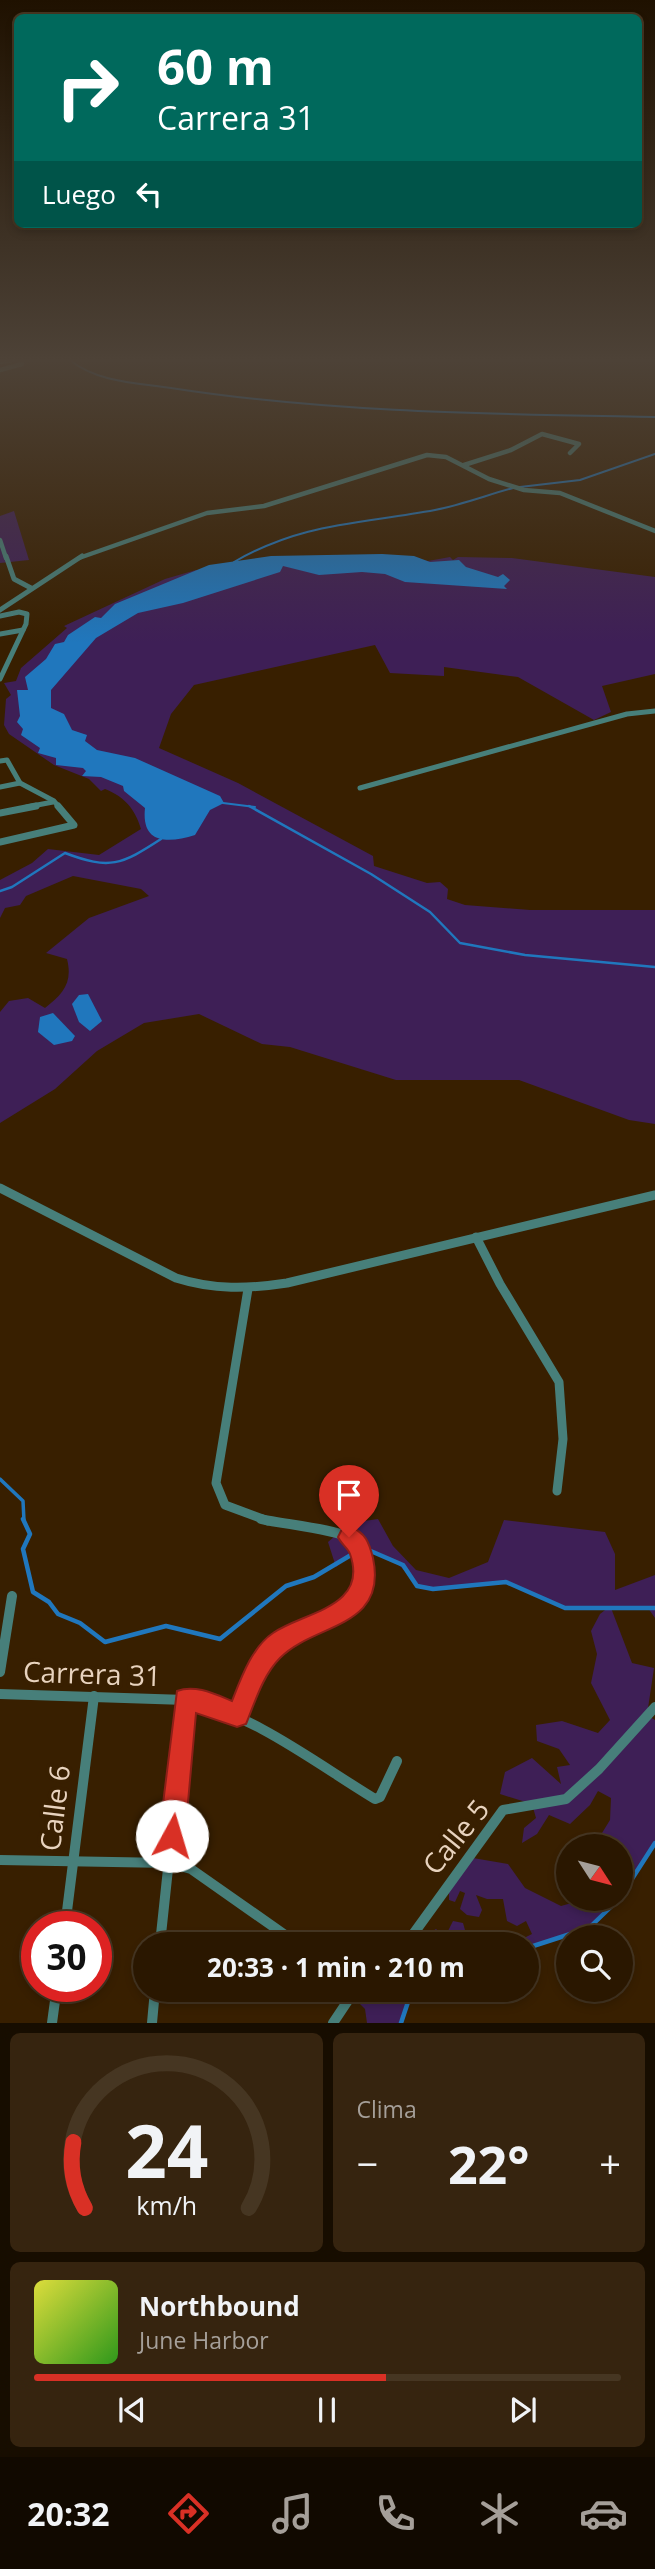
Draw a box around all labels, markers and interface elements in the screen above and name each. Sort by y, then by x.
text: 60 m [157,33,274,99]
icon: right [42,42,133,133]
text: Carrera 31 [157,96,315,139]
icon: left [130,175,168,213]
text: Luego [42,176,116,212]
pin [319,1465,379,1537]
icon: arrive [330,1476,368,1514]
street label: Carrera 31 [22,1652,162,1694]
street label: Calle 6 [30,1763,78,1853]
street label: Calle 5 [413,1791,497,1882]
position arrow [135,1799,209,1873]
north arrow [556,1834,634,1911]
map controls [556,1834,633,2002]
speed limit sign: 30 [21,1911,112,2002]
button: search [556,1925,633,2002]
text: 20:33 · 1 min · 210 m [207,1949,465,1985]
text: Clima [357,2093,417,2125]
text: 24 [125,2101,208,2200]
text: 22° [448,2128,530,2199]
text: − [357,2137,378,2189]
text: + [599,2137,621,2189]
text: km/h [136,2188,197,2222]
text: Northbound [139,2288,300,2324]
text: June Harbor [139,2324,269,2356]
icon: previous [113,2391,151,2429]
icon: pause [308,2391,346,2429]
icon: next [504,2391,542,2429]
icon: directions [164,2489,213,2538]
icon: music [268,2489,317,2538]
icon: phone [371,2489,420,2538]
icon: climate [475,2489,524,2538]
icon: car [579,2489,628,2538]
text: 20:32 [27,2492,110,2535]

